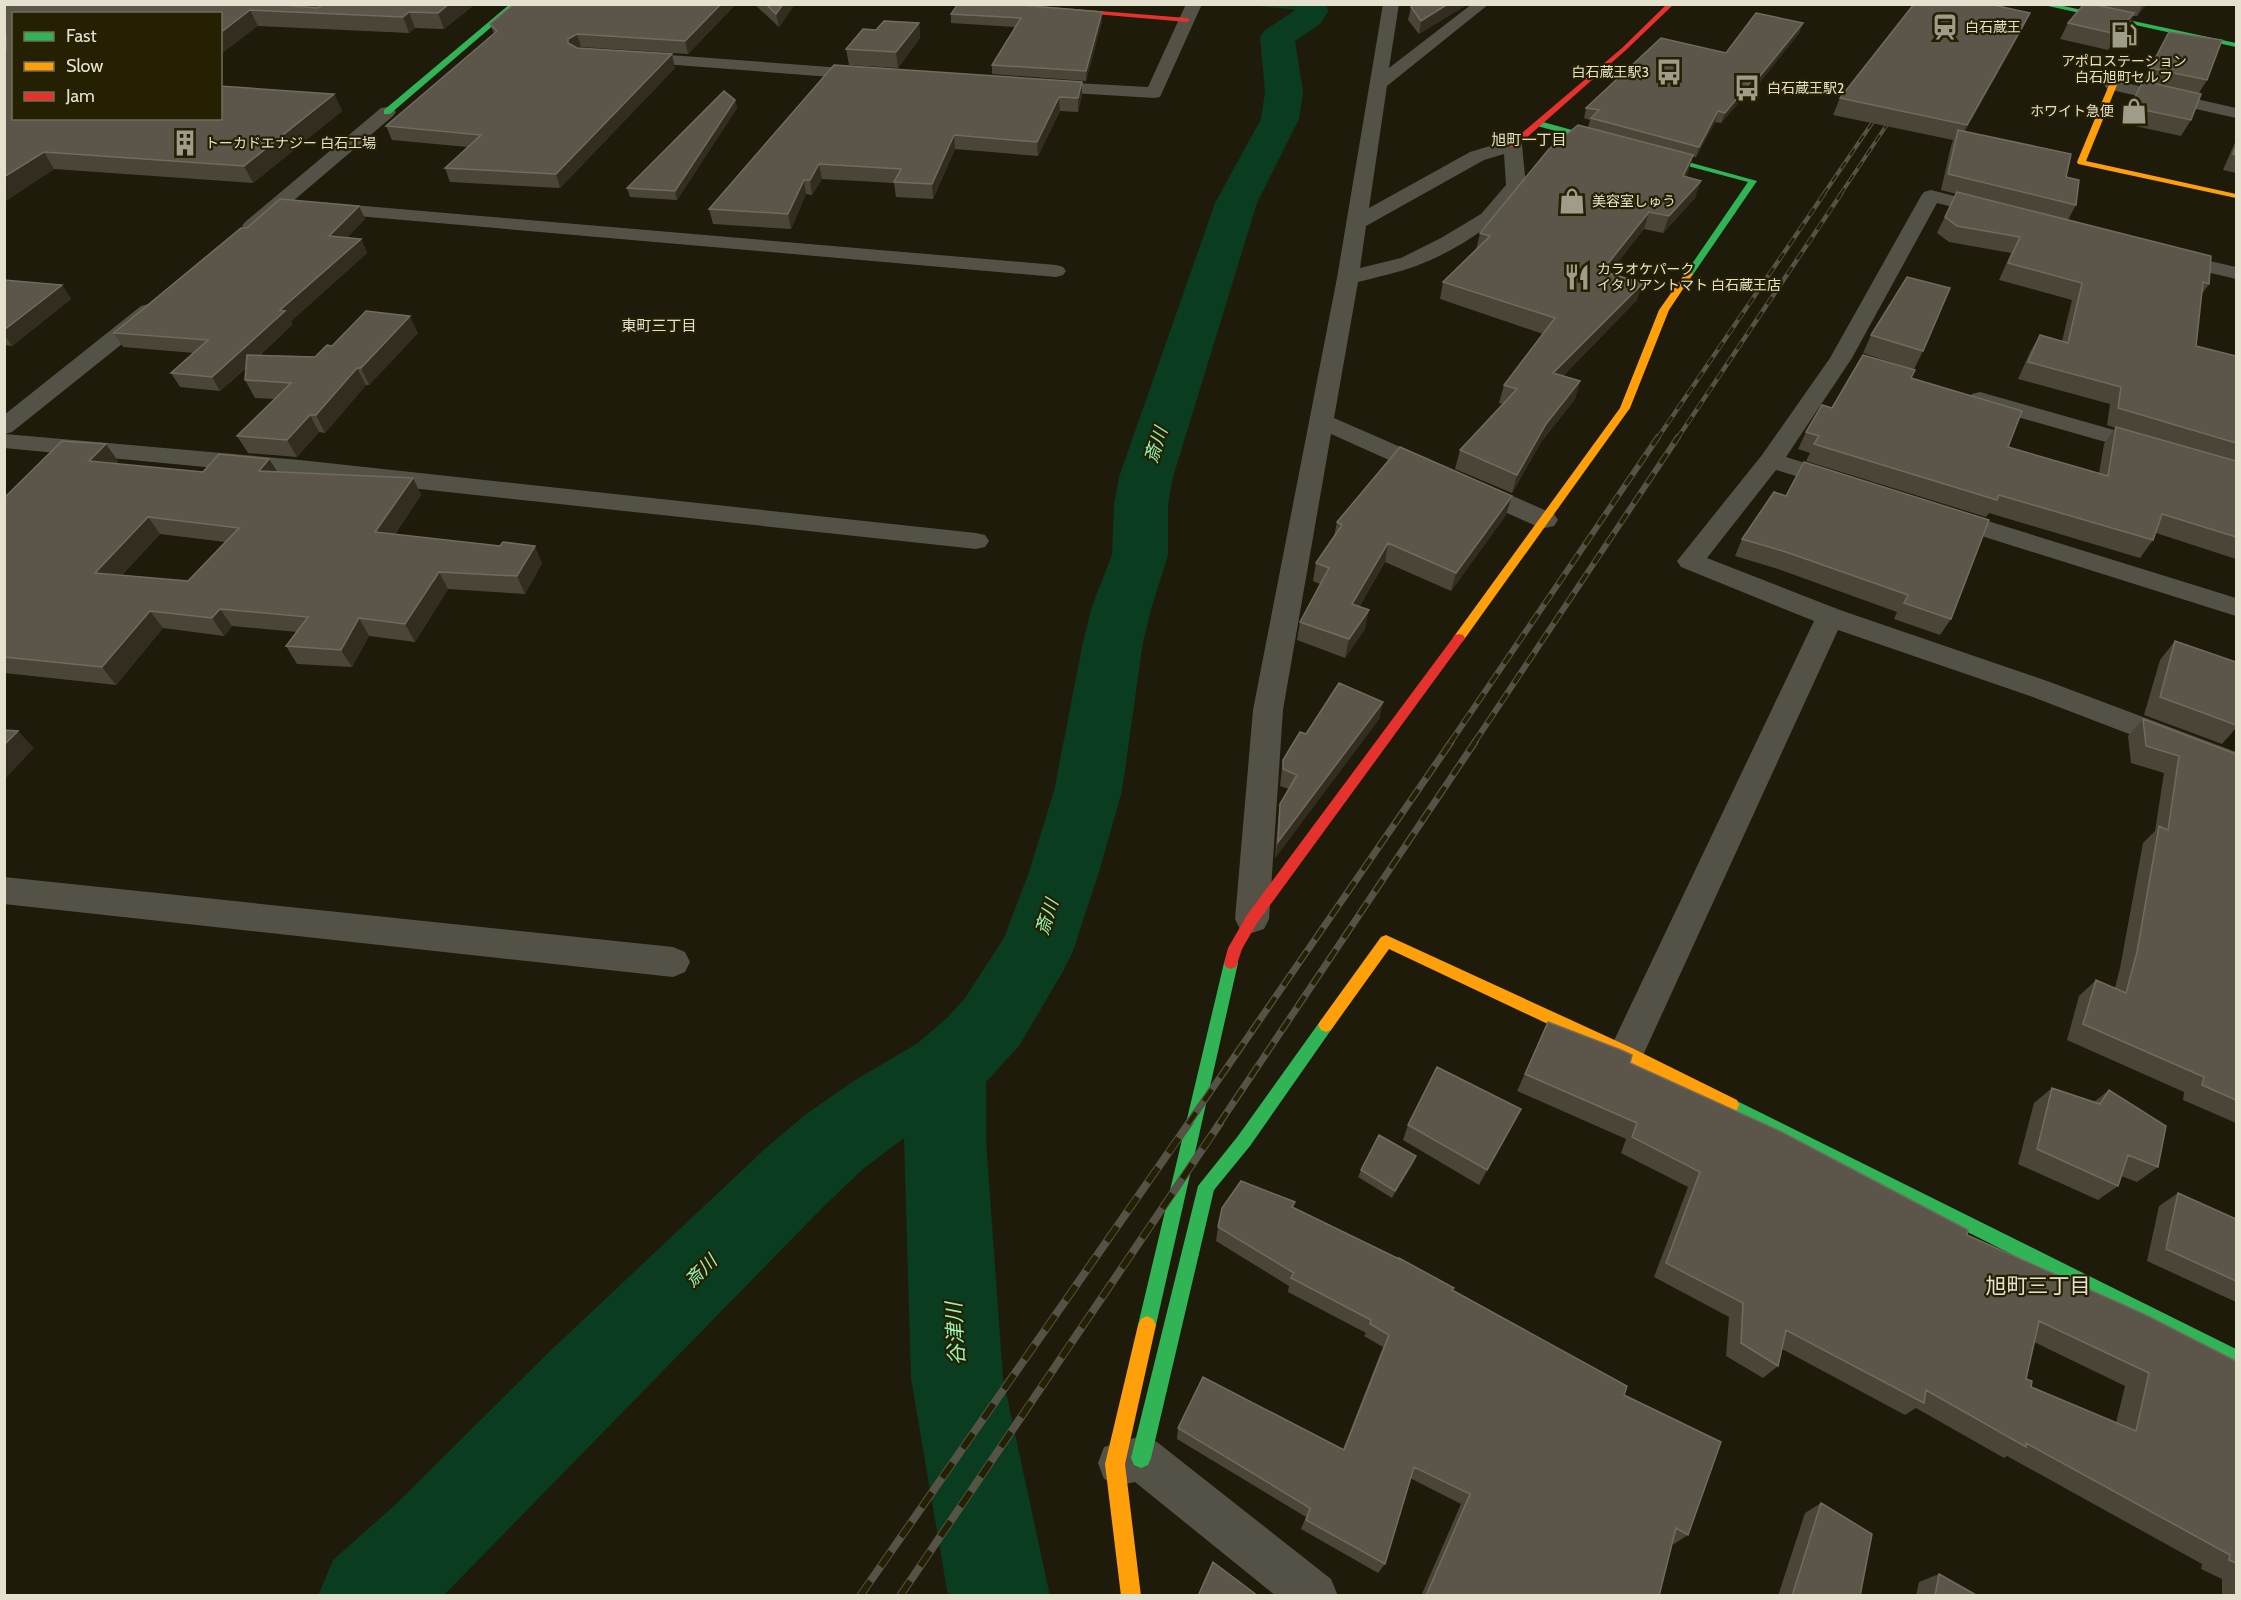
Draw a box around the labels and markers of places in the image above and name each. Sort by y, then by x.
station icon: 白石蔵王 [1930,12,1960,42]
place label: 白石蔵王 [1965,18,2021,36]
fuel station icon: アポロステーション 白石旭町セルフ [2109,20,2139,50]
place label: アポロステーション 白石旭町セルフ [2061,52,2187,86]
bus stop icon: 白石蔵王駅3 [1654,57,1684,87]
place label: 白石蔵王駅3 [1571,63,1649,81]
bus stop icon: 白石蔵王駅2 [1732,73,1762,103]
place label: 白石蔵王駅2 [1767,79,1844,97]
shop icon: ホワイト急便 [2119,96,2149,126]
place label: ホワイト急便 [2030,102,2114,120]
building icon: トーカドエナジー 白石工場 [170,128,200,158]
place label: トーカドエナジー 白石工場 [205,134,376,152]
shop icon: 美容室しゅう [1557,186,1587,216]
place label: 美容室しゅう [1592,192,1676,210]
place label: カラオケパーク イタリアントマト 白石蔵王店 [1597,260,1781,294]
restaurant icon: カラオケパーク イタリアントマト 白石蔵王店 [1562,262,1592,292]

